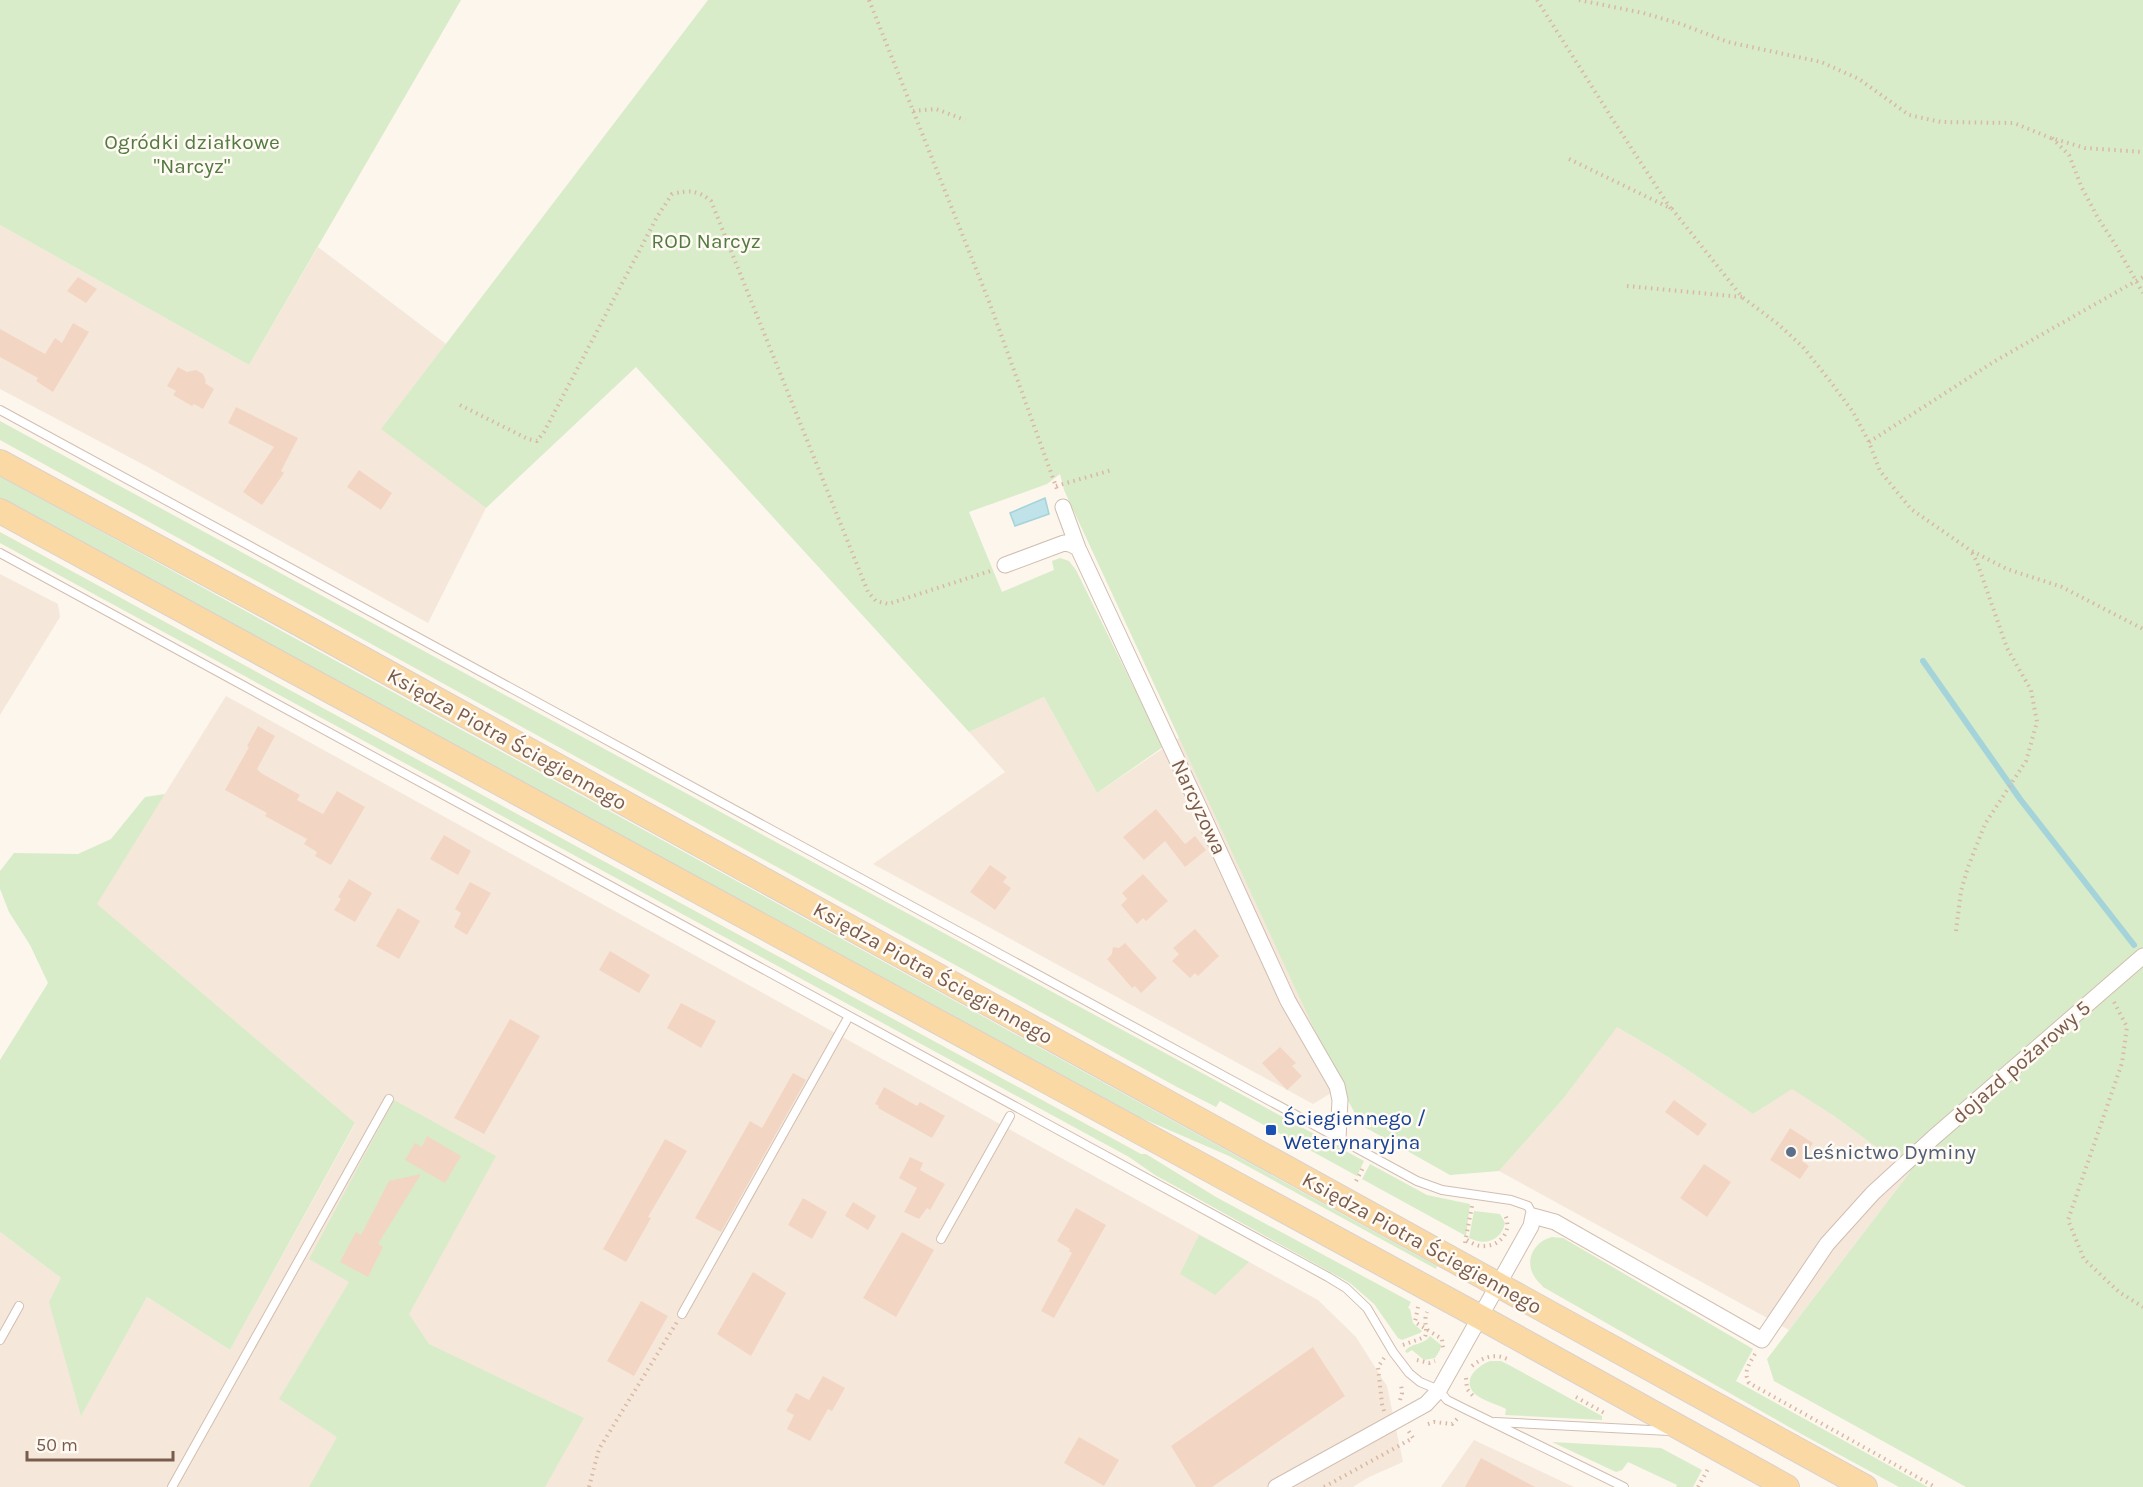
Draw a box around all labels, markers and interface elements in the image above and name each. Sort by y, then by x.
park label: Ogródki działkowe "Narcyz" [104,130,280,178]
park label: ROD Narcyz [651,229,761,253]
street label: Księdza Piotra Ściegiennego [383,663,631,815]
street label: Narcyzowa [1166,756,1232,858]
street label: Księdza Piotra Ściegiennego [809,897,1057,1049]
street label: dojazd pożarowy 5 [1947,995,2095,1129]
place label: Ściegiennego / Weterynaryjna [1283,1106,1426,1154]
marker: Ściegiennego / Weterynaryjna [1264,1123,1278,1137]
place label: Leśnictwo Dyminy [1803,1140,1976,1164]
marker: Leśnictwo Dyminy [1784,1145,1798,1159]
street label: Księdza Piotra Ściegiennego [1298,1167,1546,1319]
scale bar [27,1424,172,1462]
text: 50 m [36,1434,78,1456]

